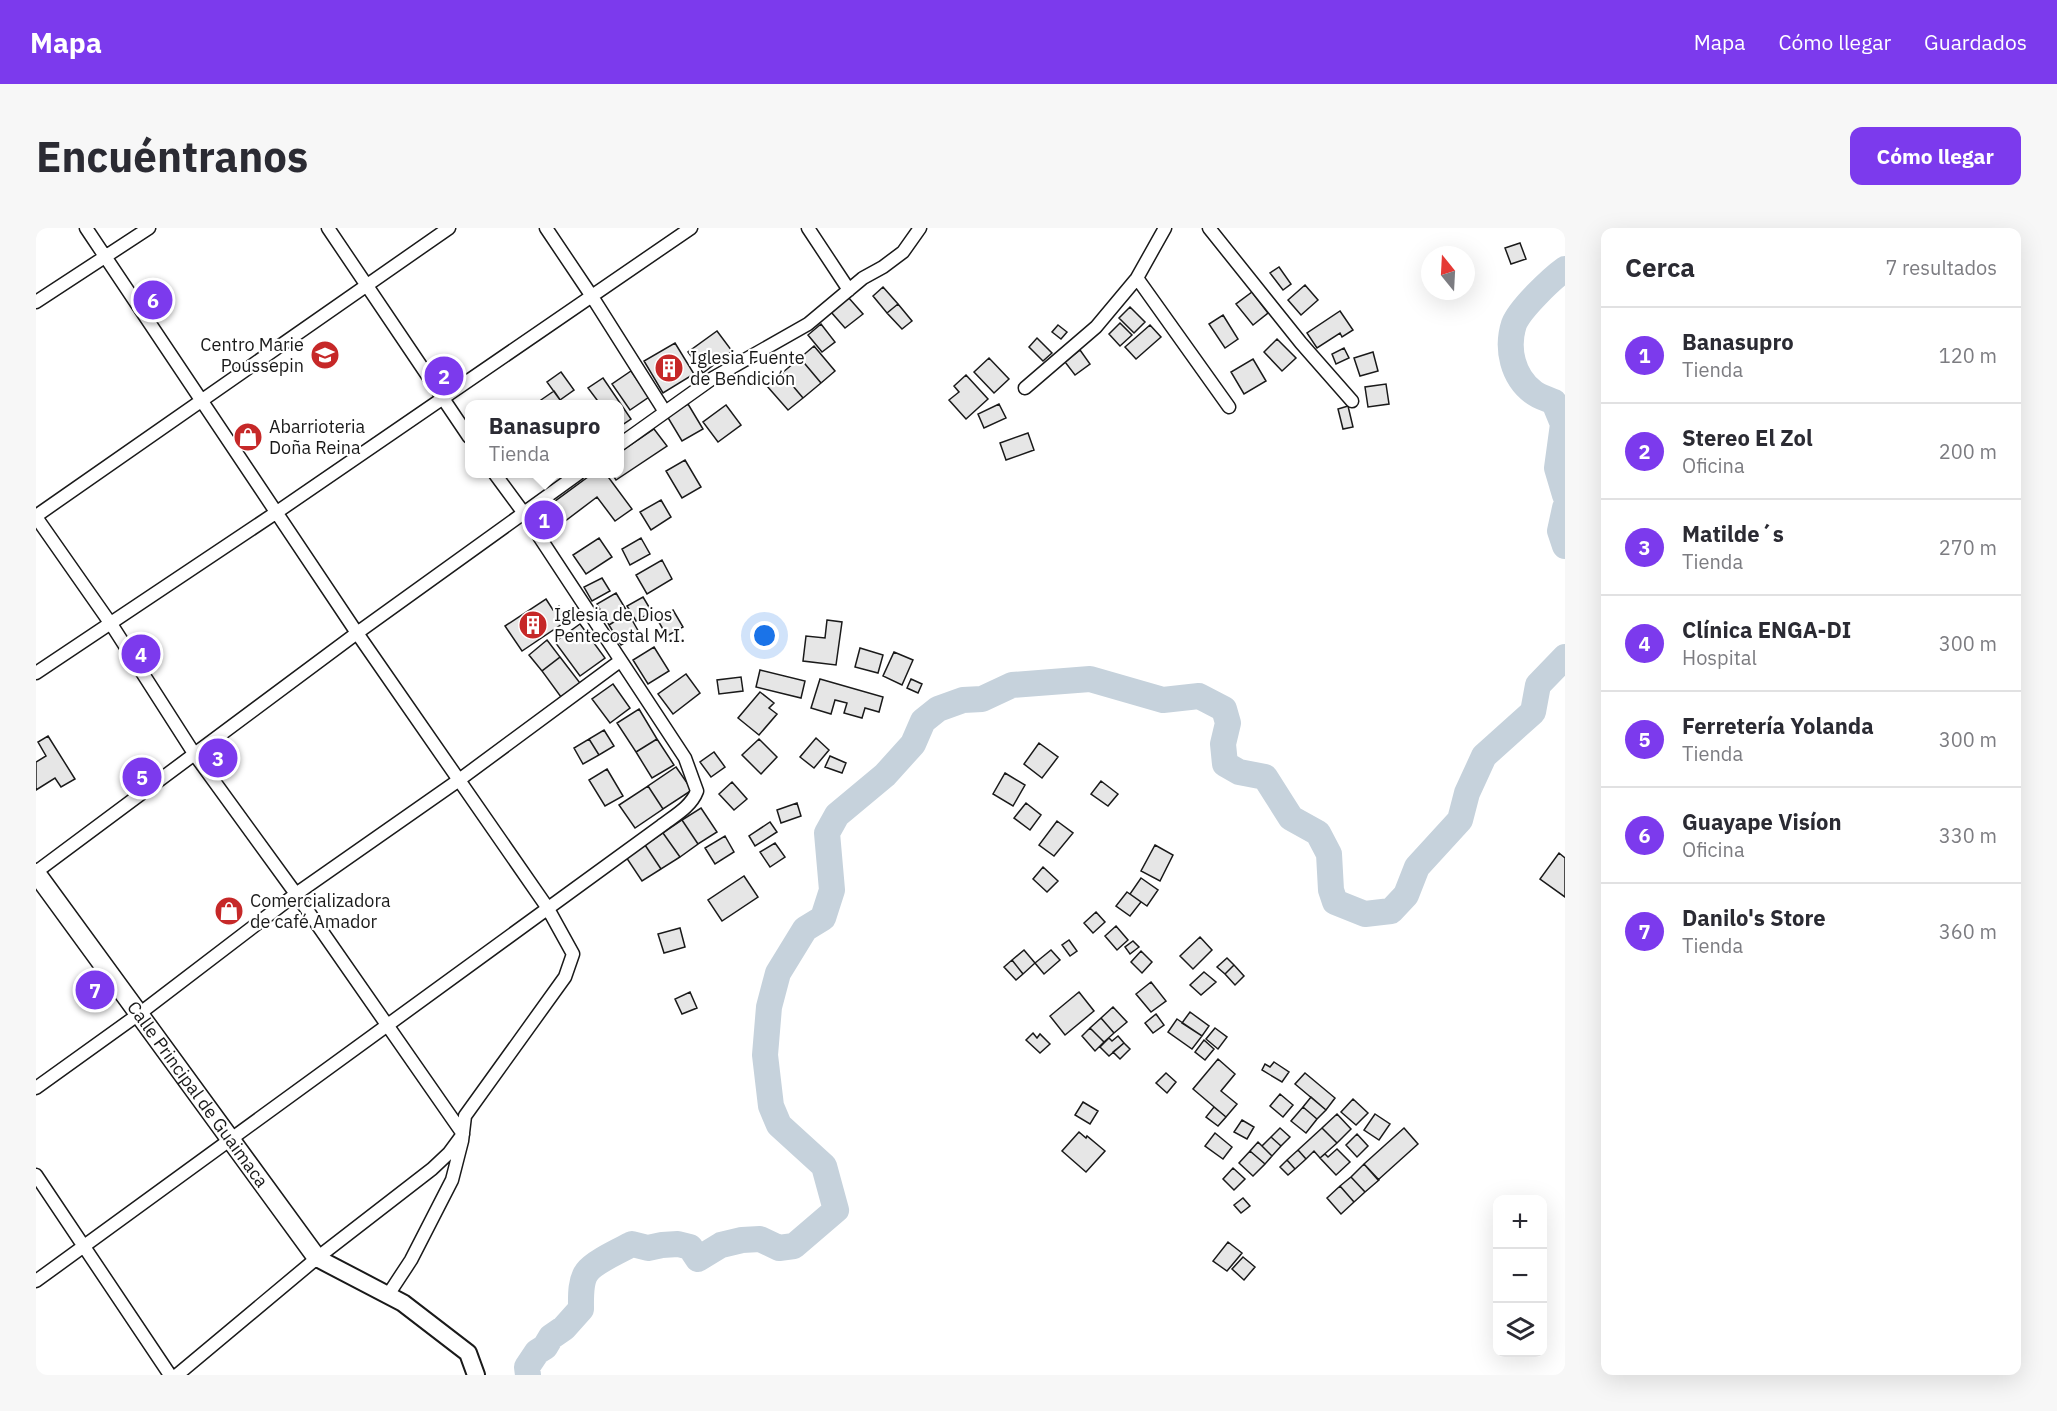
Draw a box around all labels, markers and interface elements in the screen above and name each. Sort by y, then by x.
text: Mapa [30,24,102,61]
text: Mapa [1694,28,1745,56]
text: Cómo llegar [1778,28,1891,56]
text: Guardados [1924,28,2027,56]
button: Cómo llegar [1850,127,2021,185]
text: Encuéntranos [36,129,308,184]
north arrow [1421,246,1475,300]
text: Cerca [1625,250,1695,284]
text: 7 resultados [1885,254,1997,281]
pin: 6 [134,278,172,322]
text: Banasupro [1682,327,1794,356]
place label: Centro Marie Poussepin [200,333,304,377]
school or university icon: Centro Marie Poussepin [309,339,341,371]
text: 1 [1639,342,1651,369]
text: 120 m [1939,342,1997,369]
place label: Iglesia Fuente de Bendición [690,346,805,390]
building icon: Iglesia Fuente de Bendición [653,352,685,384]
pin: 2 [424,354,464,398]
text: Tienda [1682,356,1743,383]
popup [465,400,624,478]
text: Banasupro [489,411,600,440]
place label: Abarrioteria Doña Reina [269,415,366,459]
shop icon: Abarrioteria Doña Reina [232,421,264,453]
text: Stereo El Zol [1682,423,1813,452]
text: 2 [1639,438,1651,465]
text: 200 m [1939,438,1997,465]
text: Tienda [489,440,550,467]
text: Oficina [1682,452,1745,479]
pin: 1 [524,498,564,542]
text: Matilde´s [1682,519,1784,548]
text: 3 [1639,534,1651,561]
text: 270 m [1939,534,1997,561]
text: Tienda [1682,548,1743,575]
place label: Iglesia de Dios Pentecostal M.I. [554,603,685,647]
building icon: Iglesia de Dios Pentecostal M.I. [517,609,549,641]
text: Clínica ENGA-DI [1682,615,1851,644]
your location [750,621,779,650]
text: 4 [1639,630,1651,657]
text: 300 m [1939,630,1997,657]
pin: 4 [122,632,160,676]
text: Hospital [1682,644,1757,671]
text: Ferretería Yolanda [1682,711,1874,740]
text: 5 [1639,726,1651,753]
text: 300 m [1939,726,1997,753]
pin: 3 [198,736,237,780]
text: Tienda [1682,740,1743,767]
pin: 5 [122,754,162,800]
text: Guayape Visíon [1682,807,1842,836]
text: 6 [1639,822,1651,849]
text: 330 m [1939,822,1997,849]
text: Oficina [1682,836,1745,863]
place label: Comercializadora de café Amador [250,889,391,933]
shop icon: Comercializadora de café Amador [213,895,245,927]
text: Danilo's Store [1682,903,1826,932]
text: 7 [1639,918,1651,945]
text: 360 m [1939,918,1997,945]
text: Tienda [1682,932,1743,959]
pin: 7 [76,968,114,1012]
street label: Calle Principal de Guaimaca [122,996,274,1192]
map controls [1493,1195,1547,1357]
button: + [1493,1195,1547,1249]
button: − [1493,1249,1547,1303]
button: layers [1493,1303,1547,1357]

